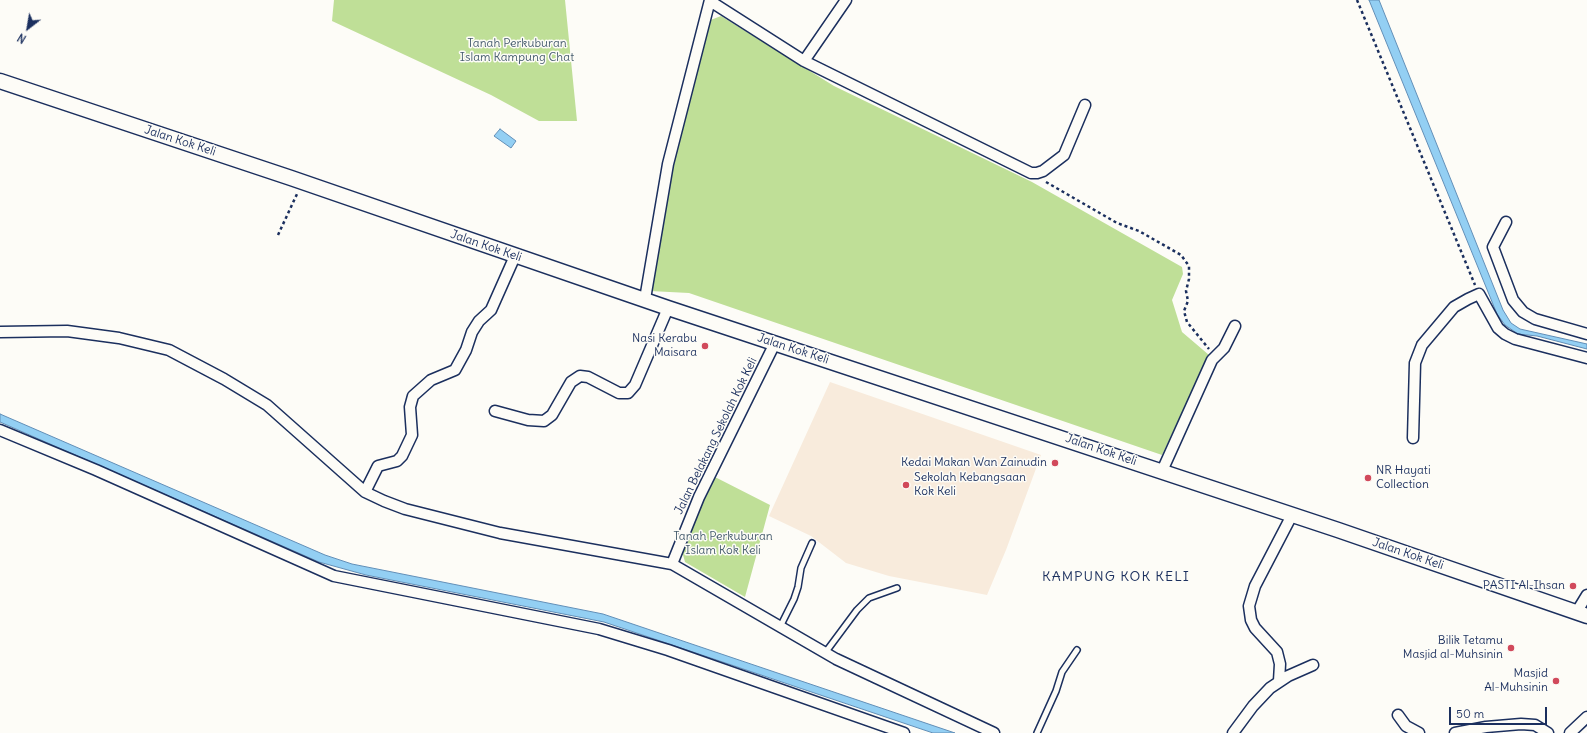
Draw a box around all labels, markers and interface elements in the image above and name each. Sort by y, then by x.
north arrow [8,8,48,48]
text: N [15,30,29,46]
park label: Tanah Perkuburan Islam Kampung Chat [460,37,574,65]
street label: Jalan Kok Keli [142,123,218,159]
street label: Jalan Kok Keli [449,227,523,265]
street label: Jalan Kok Keli [755,331,831,367]
place label: Nasi Kerabu Maisara [632,332,697,360]
marker: Nasi Kerabu Maisara [700,341,710,351]
street label: Jalan Belakang Sekolah Kok Keli [672,355,760,517]
street label: Jalan Kok Keli [1064,431,1138,469]
place label: Kedai Makan Wan Zainudin [901,456,1047,470]
marker: Kedai Makan Wan Zainudin [1050,458,1060,468]
place label: NR Hayati Collection [1376,464,1431,492]
place label: Sekolah Kebangsaan Kok Keli [914,471,1026,499]
marker: NR Hayati Collection [1363,473,1373,483]
marker: Sekolah Kebangsaan Kok Keli [901,480,911,490]
park label: Tanah Perkuburan Islam Kok Keli [673,530,773,558]
street label: Jalan Kok Keli [1371,535,1445,573]
district label: KAMPUNG KOK KELI [1042,569,1190,585]
place label: PASTI Al-Ihsan [1483,579,1565,593]
marker: PASTI Al-Ihsan [1568,581,1578,591]
place label: Bilik Tetamu Masjid al-Muhsinin [1403,634,1503,662]
marker: Bilik Tetamu Masjid al-Muhsinin [1506,643,1516,653]
place label: Masjid Al-Muhsinin [1484,667,1548,695]
marker: Masjid Al-Muhsinin [1551,676,1561,686]
scale bar [1451,699,1549,725]
text: 50 m [1456,706,1484,721]

